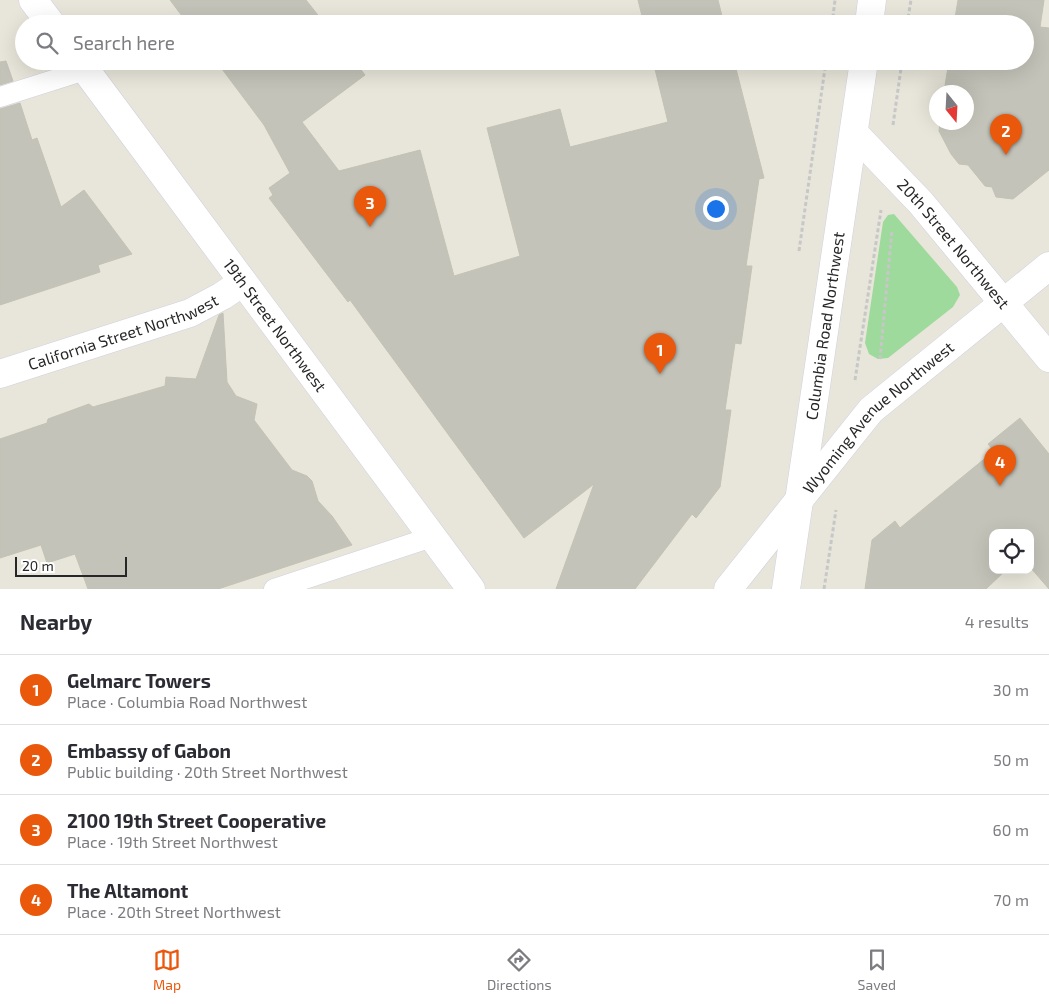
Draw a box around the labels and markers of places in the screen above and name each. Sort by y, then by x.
pin: 2 [990,114,1022,155]
pin: 3 [354,186,386,227]
pin: 1 [644,333,676,374]
pin: 4 [984,445,1016,486]

